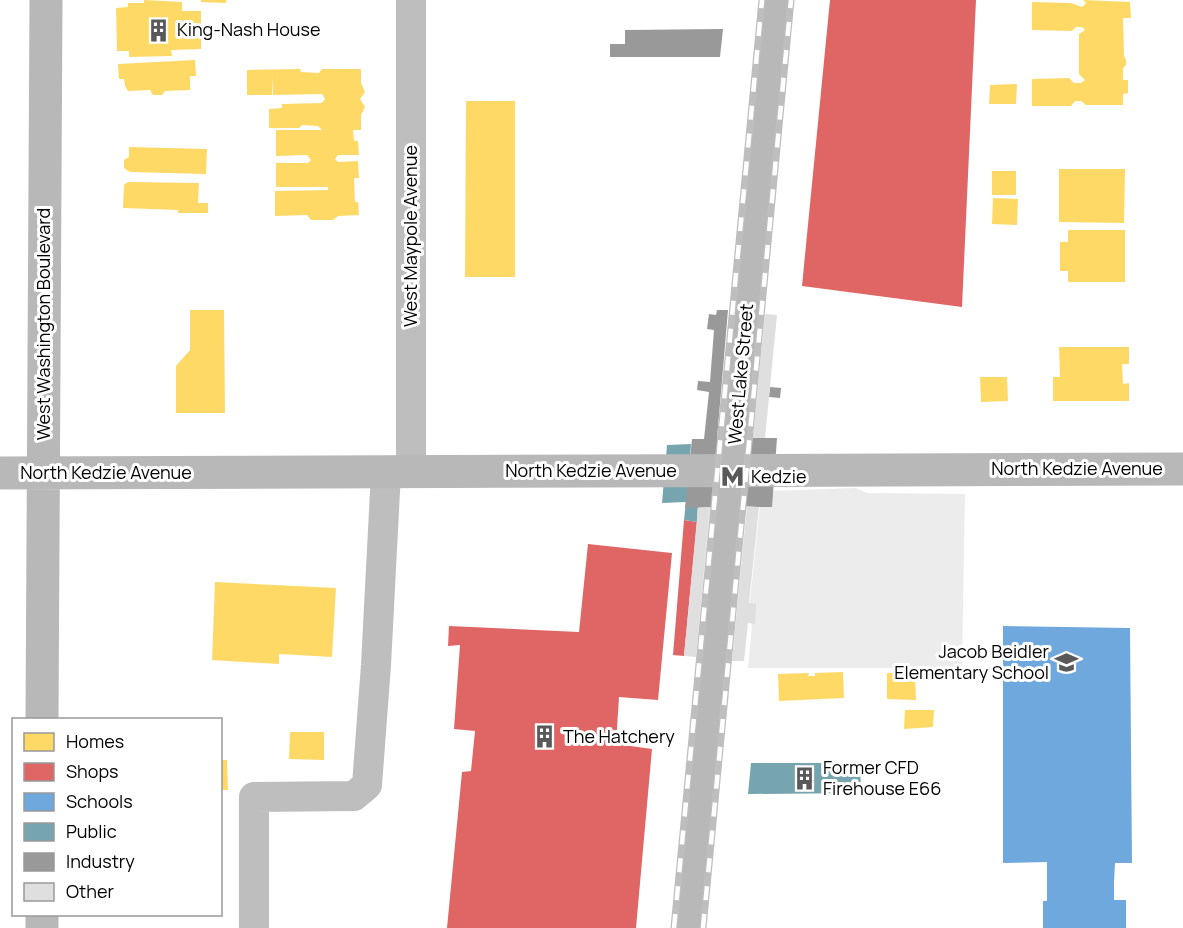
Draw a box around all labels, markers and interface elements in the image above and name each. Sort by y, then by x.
building icon: King-Nash House [146,17,172,43]
place label: King-Nash House [177,17,321,41]
street label: West Maypole Avenue [398,145,422,327]
street label: West Washington Boulevard [31,208,55,440]
street label: West Lake Street [722,302,758,445]
street label: North Kedzie Avenue [991,456,1163,480]
street label: North Kedzie Avenue [505,458,677,482]
street label: North Kedzie Avenue [20,460,192,484]
metro station icon: Kedzie [720,464,746,490]
place label: Kedzie [751,464,806,488]
place label: Jacob Beidler Elementary School [894,639,1050,684]
school or university icon: Jacob Beidler Elementary School [1054,649,1080,675]
legend [12,718,222,916]
building icon: The Hatchery [532,724,558,750]
place label: The Hatchery [563,724,675,748]
text: Homes [66,729,124,753]
place label: Former CFD Firehouse E66 [823,755,941,800]
text: Shops [66,759,118,783]
building icon: Former CFD Firehouse E66 [792,765,818,791]
text: Schools [66,789,133,813]
text: Public [66,819,117,843]
text: Industry [66,849,135,873]
text: Other [66,879,114,903]

